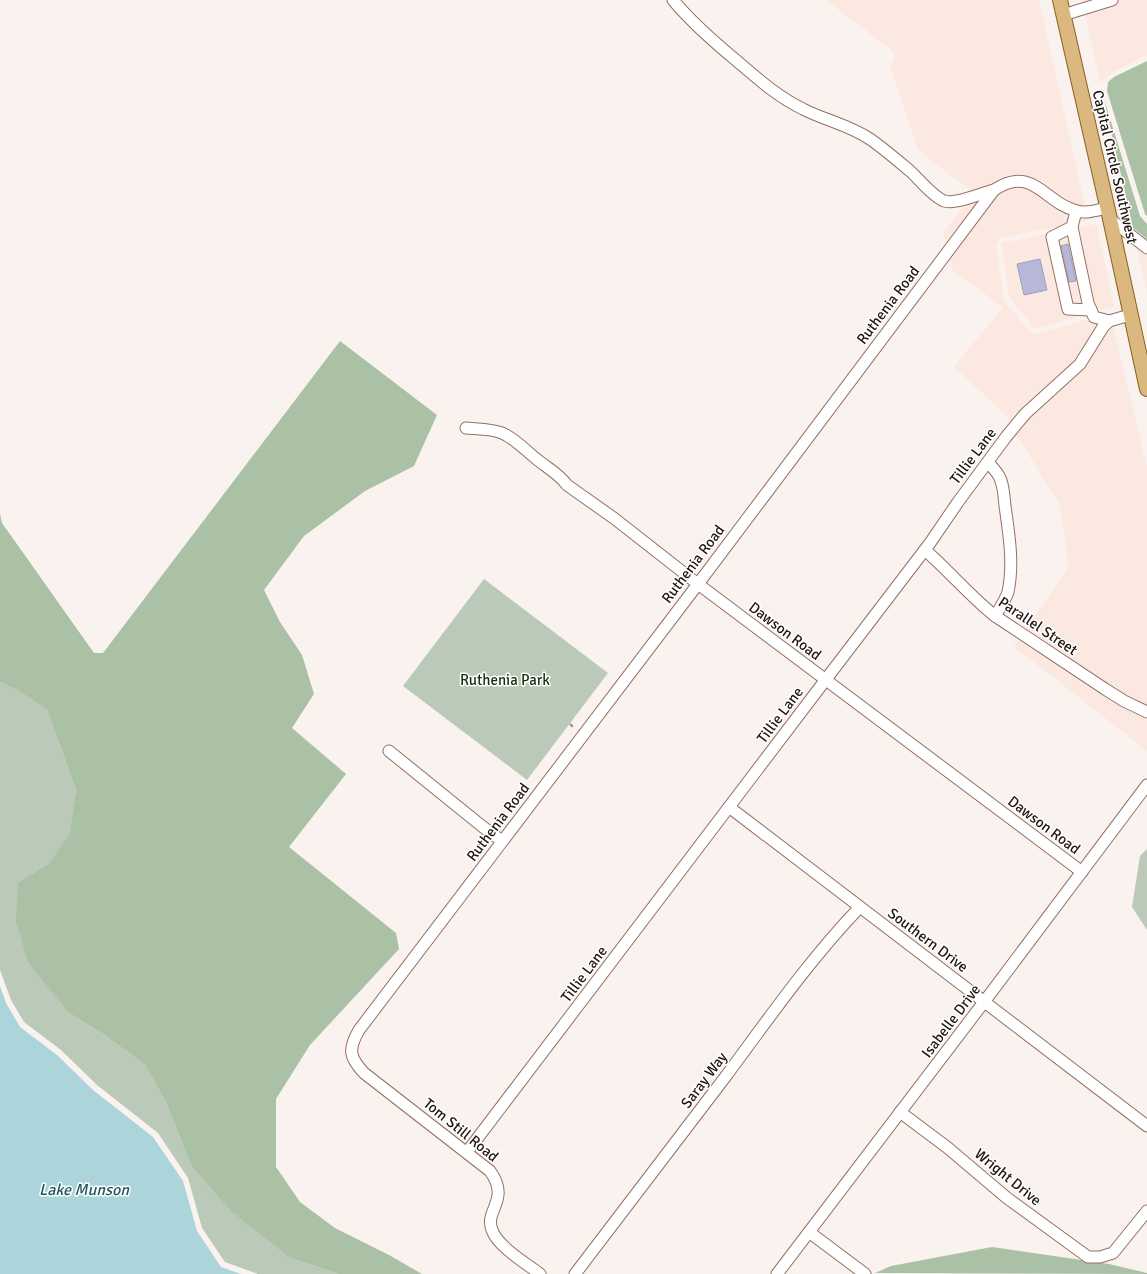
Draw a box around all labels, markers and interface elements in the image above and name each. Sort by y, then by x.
street label: Capital Circle Southwest [1089,88,1141,246]
street label: Ruthenia Road [853,262,923,348]
street label: Tillie Lane [946,424,1000,488]
street label: Ruthenia Road [658,521,728,607]
street label: Parallel Street [995,593,1081,659]
street label: Dawson Road [745,598,825,664]
park label: Ruthenia Park [460,671,550,689]
street label: Tillie Lane [753,683,807,747]
street label: Ruthenia Road [463,779,533,865]
street label: Dawson Road [1004,792,1084,858]
street label: Southern Drive [884,904,972,976]
street label: Tillie Lane [557,942,611,1006]
street label: Isabelle Drive [918,981,984,1061]
street label: Saray Way [677,1048,731,1112]
street label: Tom Still Road [420,1094,502,1166]
street label: Wright Drive [971,1145,1045,1209]
water label: Lake Munson [39,1180,130,1200]

